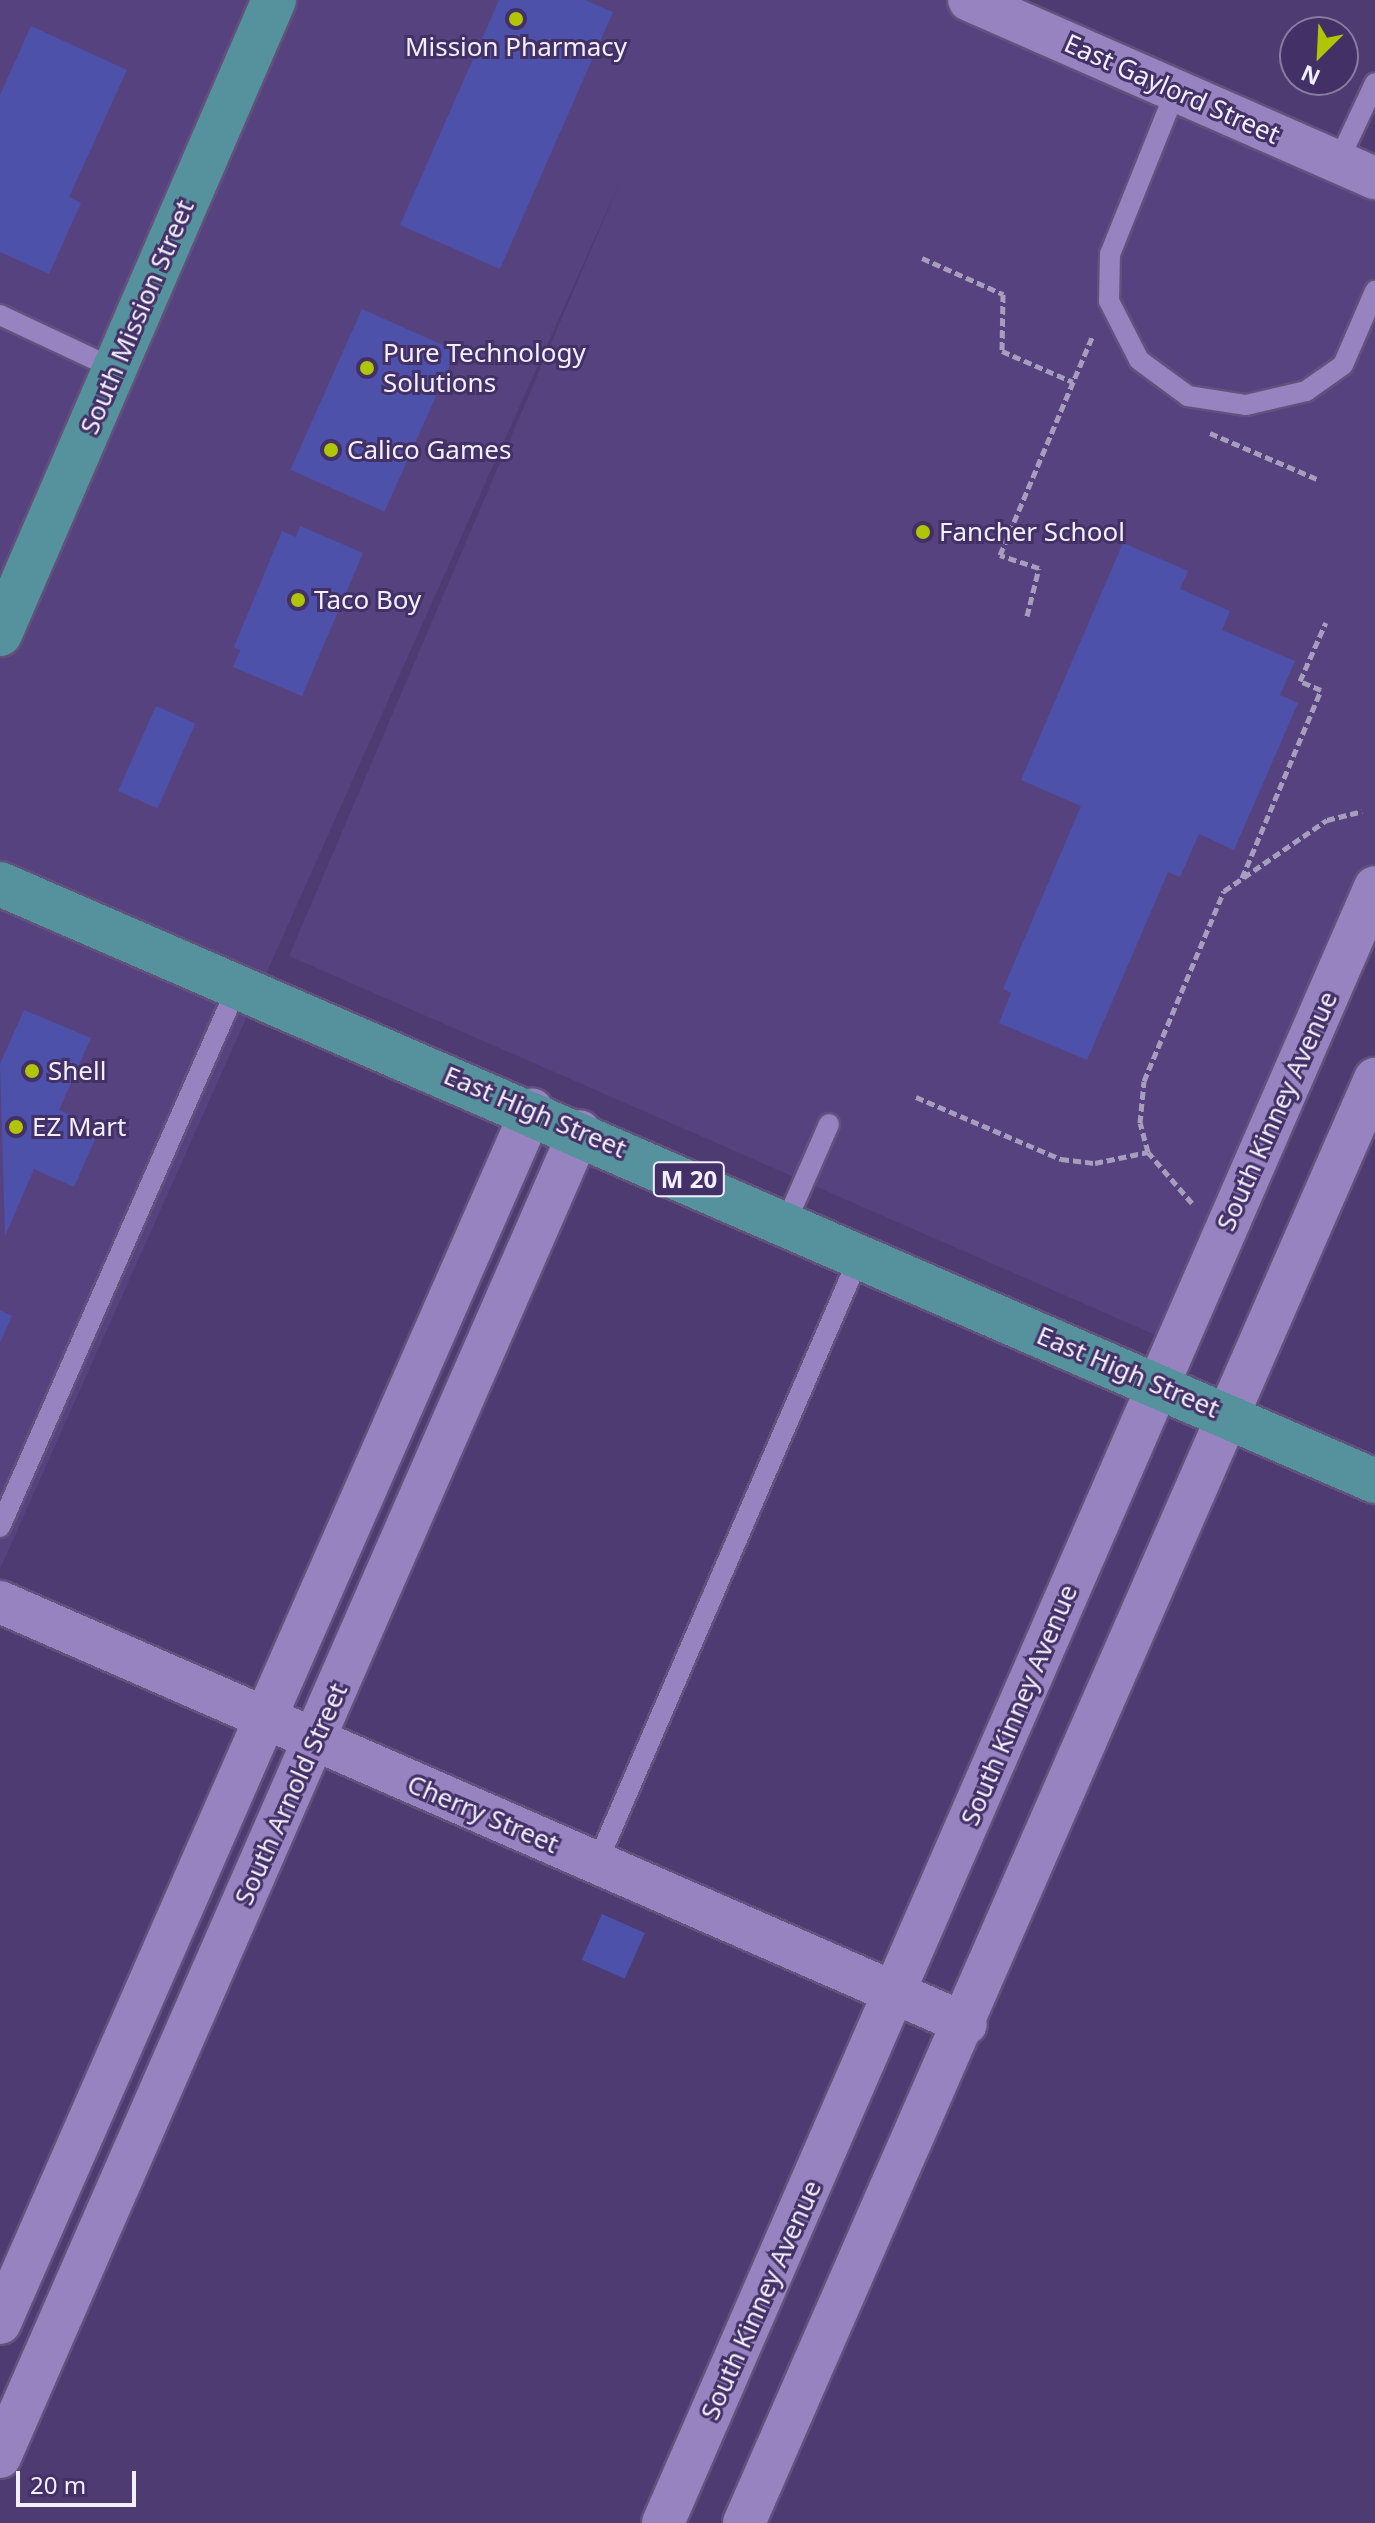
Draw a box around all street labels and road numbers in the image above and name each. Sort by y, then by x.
street label: East Gaylord Street [1059,27,1285,151]
street label: South Mission Street [74,195,200,439]
street label: South Kinney Avenue [1210,986,1344,1236]
street label: East High Street [439,1060,631,1164]
road number: M 20 [651,1159,727,1199]
street label: East High Street [1032,1320,1224,1424]
street label: South Kinney Avenue [954,1580,1084,1830]
street label: South Arnold Street [228,1678,354,1910]
street label: Cherry Street [403,1768,563,1860]
street label: South Kinney Avenue [694,2175,828,2425]

